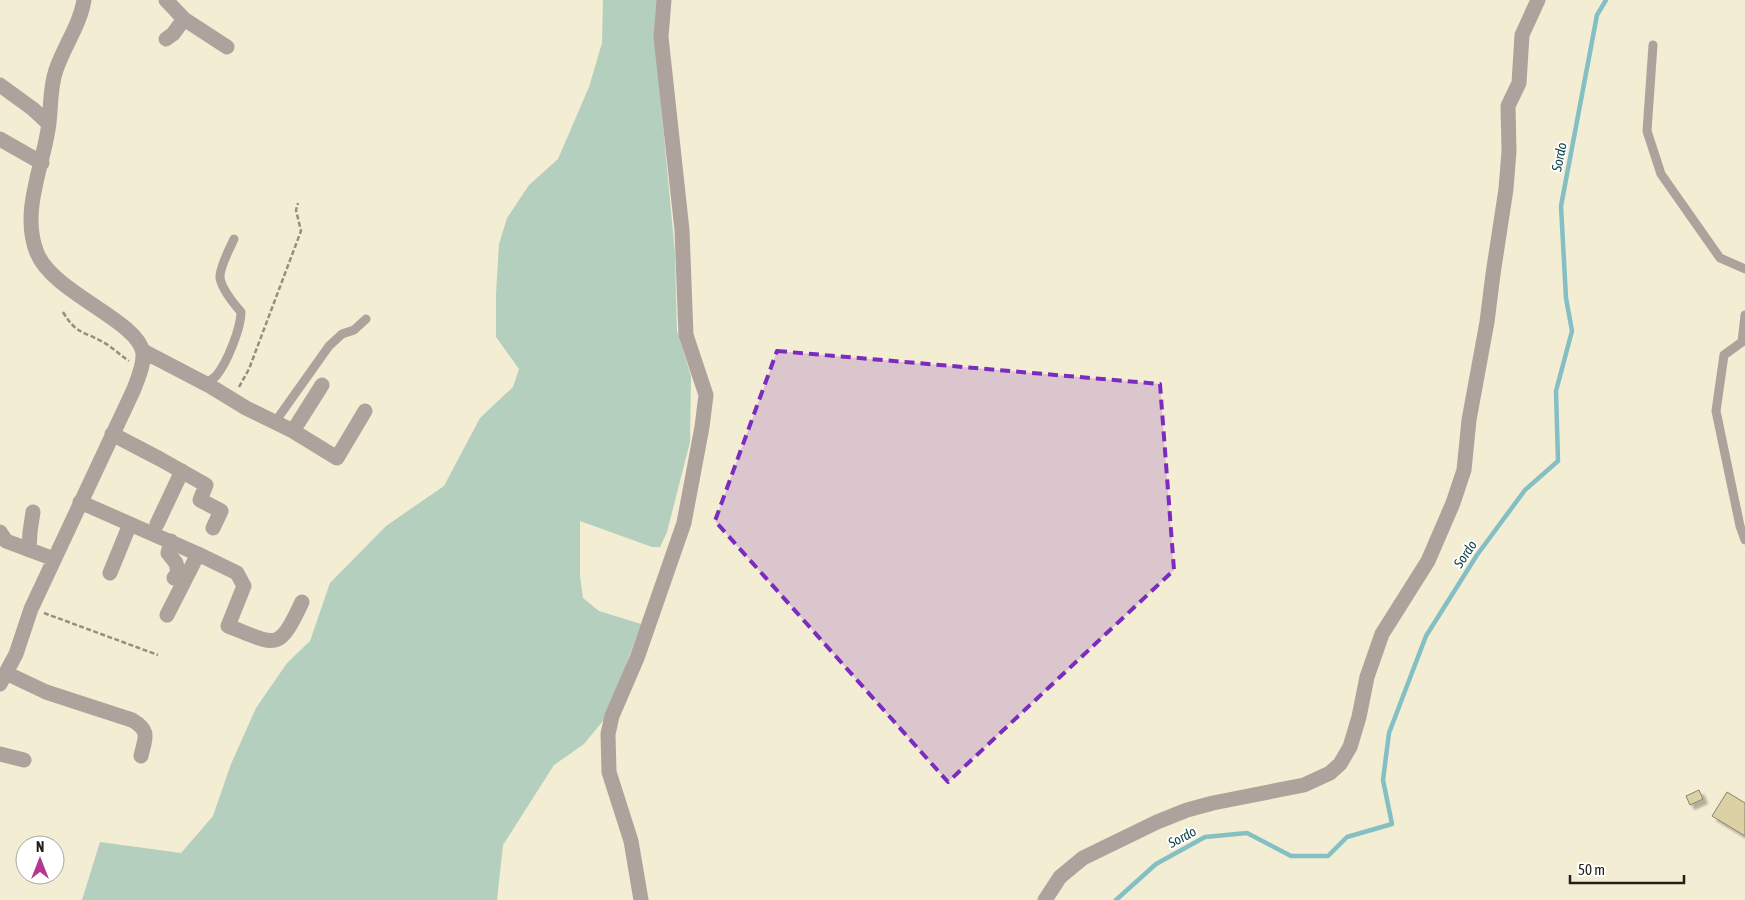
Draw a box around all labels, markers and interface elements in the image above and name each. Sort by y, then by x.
water label: Sordo [1548,141,1570,174]
water label: Sordo [1450,537,1480,571]
water label: Sordo [1164,823,1199,851]
north arrow [15,835,65,885]
text: N [36,839,44,855]
scale bar [1570,852,1684,884]
text: 50 m [1578,861,1605,878]

